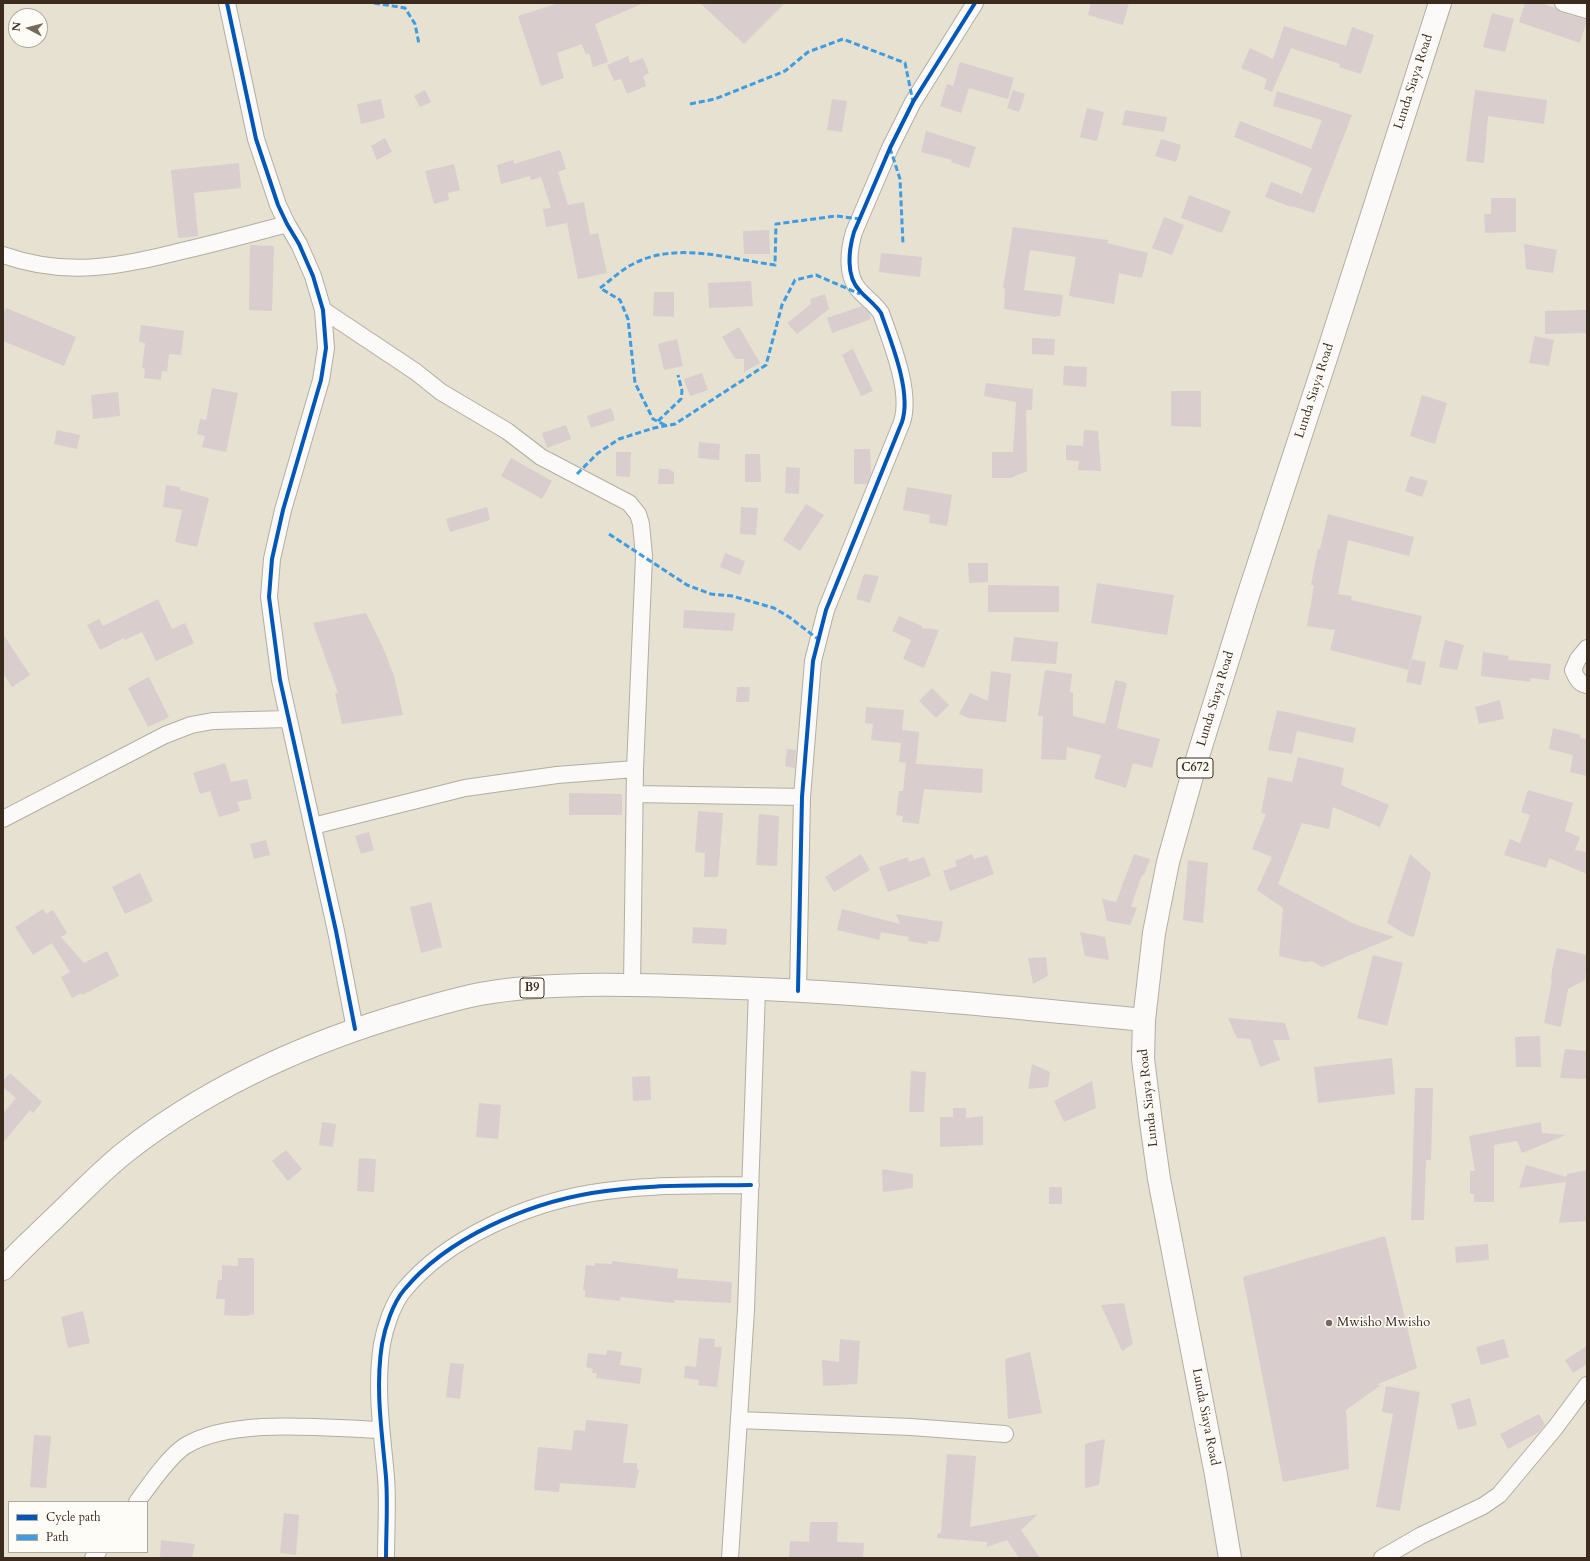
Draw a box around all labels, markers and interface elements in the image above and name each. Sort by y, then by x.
north arrow [8,8,48,48]
text: N [9,21,25,32]
street label: Lunda Siaya Road [1391,33,1437,131]
street label: Lunda Siaya Road [1292,342,1338,440]
street label: Lunda Siaya Road [1194,650,1238,748]
road number: C672 [1177,758,1213,778]
road number: B9 [520,978,544,998]
street label: Lunda Siaya Road [1136,1048,1162,1148]
place label: Mwisho Mwisho [1337,1315,1430,1331]
marker: Mwisho Mwisho [1324,1318,1334,1328]
street label: Lunda Siaya Road [1188,1367,1222,1467]
legend [8,1501,148,1553]
text: Cycle path [46,1509,101,1525]
text: Path [46,1529,69,1545]

